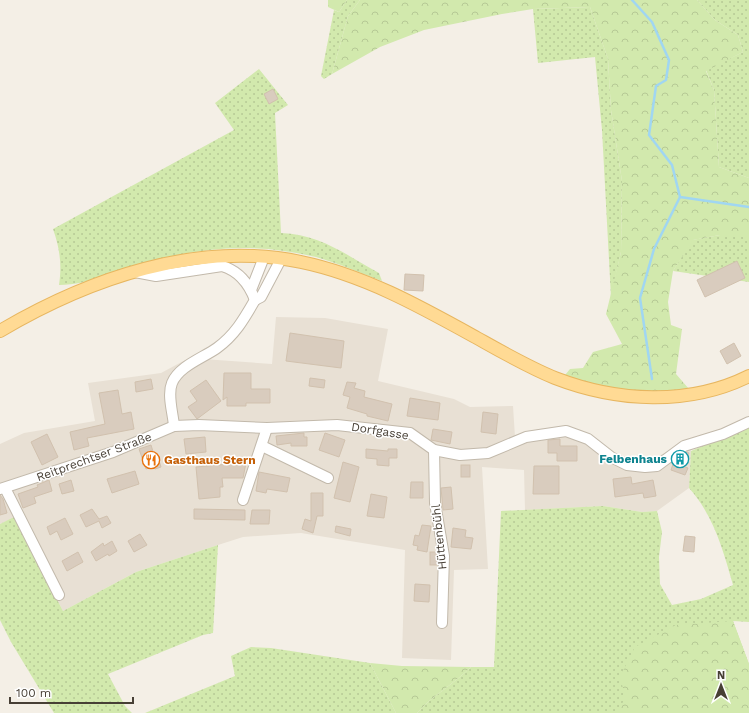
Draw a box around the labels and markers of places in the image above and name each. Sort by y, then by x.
building icon: Felbenhaus [670,449,690,469]
restaurant icon: Gasthaus Stern [141,450,161,470]
place label: Felbenhaus [599,452,668,466]
place label: Gasthaus Stern [164,453,256,467]

